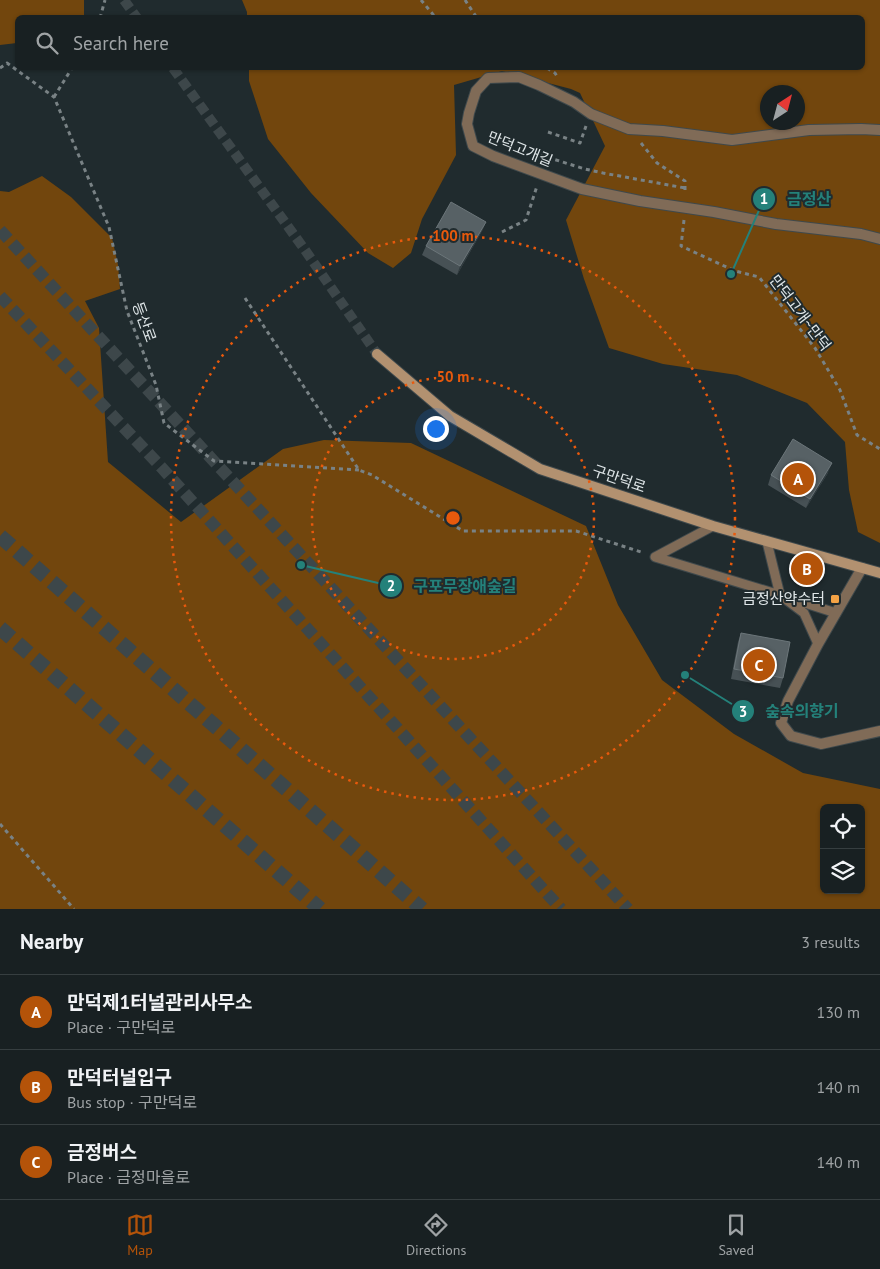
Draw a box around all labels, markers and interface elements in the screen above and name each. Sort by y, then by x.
search box [15,15,865,70]
icon: search [33,29,61,57]
text: Search here [73,31,169,55]
north arrow [760,85,805,130]
street label: 만덕고개길 [485,127,556,170]
callout: 금정산 [751,183,841,214]
text: 1 [760,189,768,208]
text: 금정산 [787,189,831,209]
text: 100 m [432,226,474,245]
street label: 만덕고개~만덕 [766,271,835,355]
street label: 등산로 [128,299,160,345]
text: 50 m [437,367,469,386]
your location [423,416,449,442]
pin: A [782,460,814,498]
street label: 구만덕로 [590,461,648,496]
centre of rings [444,509,462,527]
pin: B [791,550,823,588]
callout: 구포무장애숲길 [378,571,526,602]
text: 2 [387,576,395,595]
text: 구포무장애숲길 [413,576,517,596]
place label: 금정산약수터 [742,589,825,608]
marker: 금정산약수터 [829,593,841,605]
pin: C [743,646,775,684]
callout: 숲속의향기 [730,696,849,727]
text: 숲속의향기 [765,701,839,721]
text: 3 [739,702,747,721]
map controls [820,804,865,894]
button: locate [820,804,865,849]
button: layers [820,849,865,894]
text: Nearby [20,928,83,955]
text: 3 results [801,932,860,952]
text: 만덕제1터널관리사무소 [67,990,253,1014]
text: A [31,1002,41,1022]
text: 130 m [817,1002,860,1022]
text: Place · 구만덕로 [67,1017,175,1037]
text: 만덕터널입구 [67,1065,172,1089]
text: B [31,1077,41,1097]
text: 140 m [817,1077,860,1097]
text: Bus stop · 구만덕로 [67,1092,197,1112]
text: 금정버스 [67,1140,137,1164]
text: C [32,1152,40,1172]
text: 140 m [817,1152,860,1172]
text: Place · 금정마을로 [67,1167,190,1187]
tab: Map [126,1211,154,1259]
tab: Directions [406,1211,466,1259]
tab: Saved [718,1211,754,1259]

